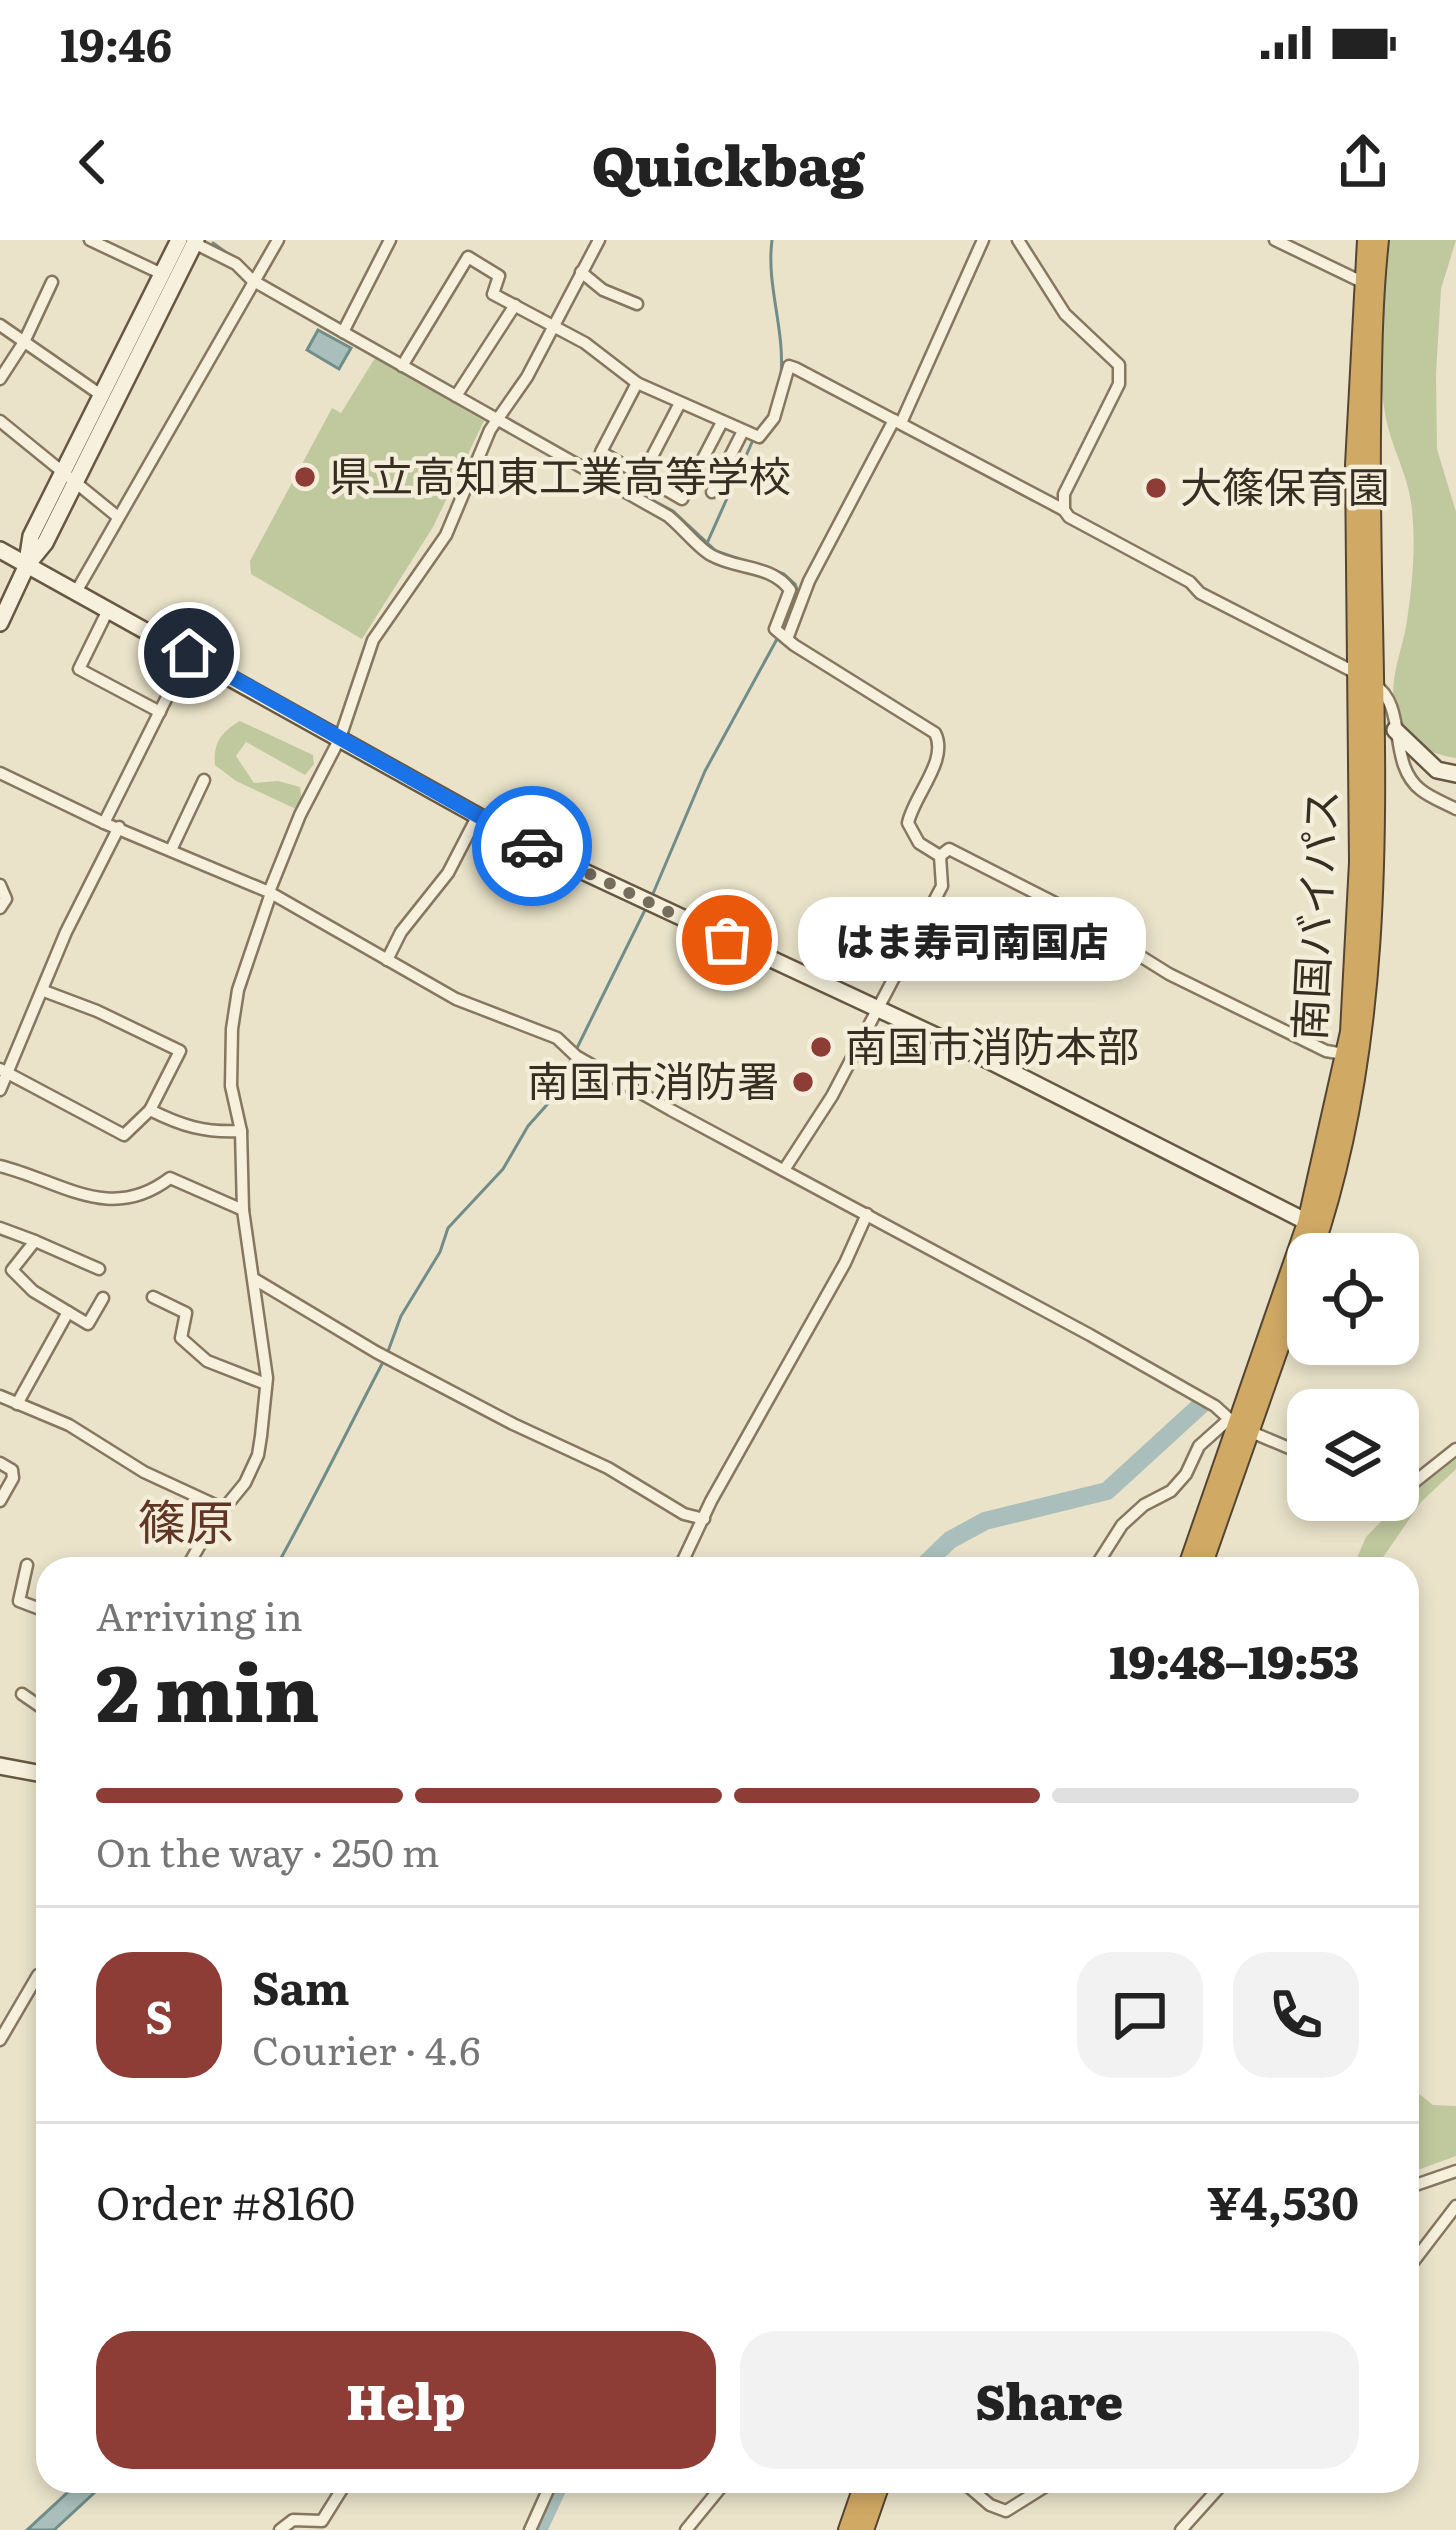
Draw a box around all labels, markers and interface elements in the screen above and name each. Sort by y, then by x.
text: 19:46 [60,9,172,76]
text: Quickbag [591,122,865,203]
icon: back [60,129,126,195]
icon: share [1330,129,1396,195]
place label: 県立高知東工業高等学校 [329,443,791,505]
place label: 大篠保育園 [1180,454,1390,516]
marker: 県立高知東工業高等学校 [292,464,318,490]
marker: 大篠保育園 [1143,475,1169,501]
pin [138,602,240,704]
icon: home [156,620,222,686]
courier [472,786,592,906]
street label: 南国バイパス [1275,788,1351,1042]
icon: car [499,813,565,879]
pin [676,889,778,991]
callout: はま寿司南国店 [799,898,1147,982]
icon: bag [694,907,760,973]
text: はま寿司南国店 [835,910,1109,968]
place label: 南国市消防本部 [845,1013,1139,1075]
marker: 南国市消防本部 [808,1034,834,1060]
place label: 南国市消防署 [527,1048,779,1110]
marker: 南国市消防署 [790,1069,816,1095]
map controls [1287,1233,1419,1521]
button: locate [1287,1233,1419,1365]
button: layers [1287,1389,1419,1521]
district label: 篠原 [138,1484,234,1555]
text: Arriving in [96,1585,303,1643]
text: 19:48–19:53 [1109,1626,1359,1693]
text: 2 min [96,1630,319,1746]
text: On the way · 250 m [96,1821,439,1879]
text: Sam [252,1952,350,2019]
button: chat [1077,1952,1203,2078]
button: phone [1233,1952,1359,2078]
text: S [145,1981,173,2048]
text: Courier · 4.6 [252,2019,480,2077]
text: Order #8160 [96,2167,355,2234]
text: ¥4,530 [1207,2167,1359,2234]
button: Help [96,2331,716,2469]
button: Share [740,2331,1359,2469]

